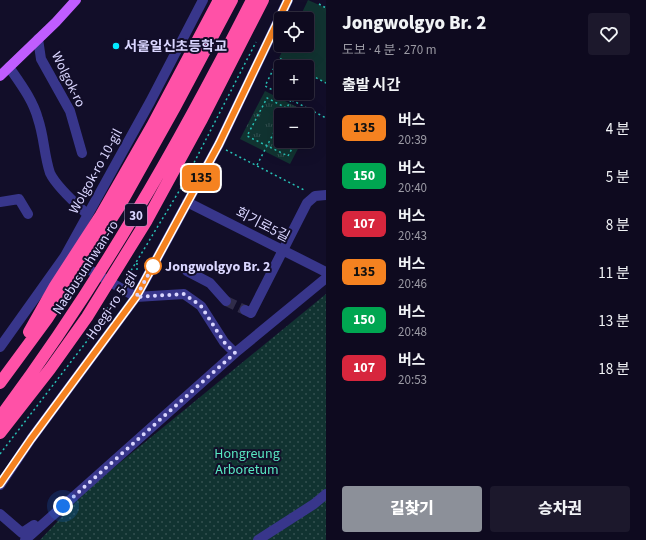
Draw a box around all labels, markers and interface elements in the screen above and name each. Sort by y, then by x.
text: Jongwolgyo Br. 2 [342,10,486,37]
map controls [274,12,314,148]
button: locate [274,12,314,52]
button: heart [588,13,630,55]
place label: 서울일신초등학교 [124,37,227,57]
marker: 서울일신초등학교 [111,41,121,51]
text: 도보 · 4 분 · 270 m [342,41,437,59]
street label: Wolgok-ro [46,48,90,111]
button: + [274,60,314,100]
text: 출발 시간 [342,75,400,96]
button: − [274,108,314,148]
text: 버스 [398,110,426,131]
text: 135 [353,118,375,138]
text: 4 분 [606,119,630,140]
street label: Wolgok-ro 10-gil [64,125,128,218]
text: 20:39 [398,131,427,149]
text: 버스 [398,158,426,179]
line badge: 135 [178,165,224,191]
text: 150 [353,166,375,186]
text: 5 분 [606,167,630,188]
text: 135 [190,168,212,188]
text: 20:40 [398,179,427,197]
street label: 회기로5길 [232,203,293,247]
road number: 30 [125,204,147,226]
text: 버스 [398,206,426,227]
text: 107 [353,214,375,234]
text: 8 분 [606,215,630,236]
street label: Naebusunhwan-ro [48,217,124,318]
text: 20:43 [398,227,427,245]
text: 버스 [398,254,426,275]
marker: Jongwolgyo Br. 2 [144,257,162,275]
place label: Jongwolgyo Br. 2 [165,257,270,277]
text: 135 [353,262,375,282]
text: 11 분 [598,263,630,284]
street label: Hoegi-ro 5-gil [81,267,142,344]
text: 20:46 [398,275,427,293]
text: 버스 [398,302,426,323]
text: 150 [353,310,375,330]
text: 13 분 [598,311,630,332]
text: 20:48 [398,323,427,341]
text: 버스 [398,350,426,371]
text: 107 [353,358,375,378]
text: 18 분 [598,359,630,380]
text: 20:53 [398,371,427,389]
park label: Hongreung Arboretum [214,444,280,480]
button: 길찾기 [342,486,482,532]
button: 승차권 [490,486,630,532]
your location [53,496,73,516]

